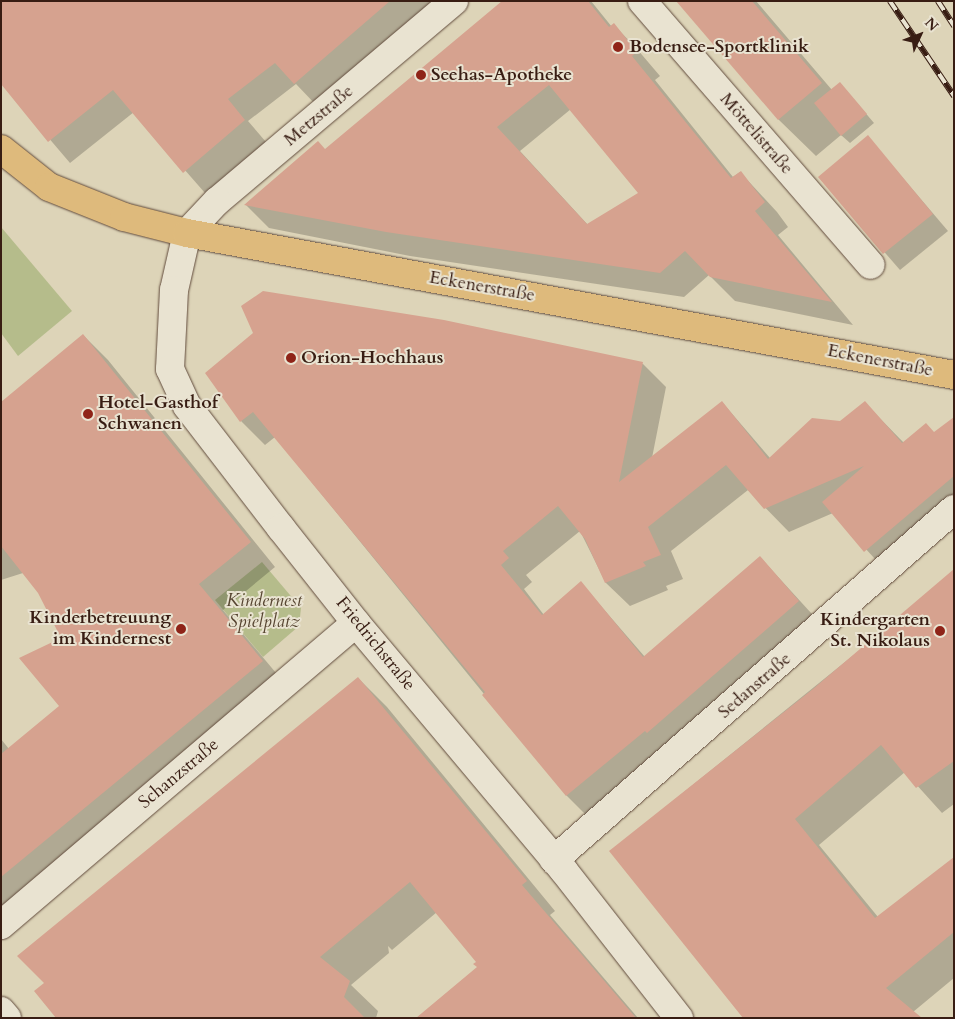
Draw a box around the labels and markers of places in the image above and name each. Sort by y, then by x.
place label: Bodensee-Sportklinik [629,36,809,58]
marker: Bodensee-Sportklinik [611,40,625,54]
place label: Seehas-Apotheke [431,64,572,86]
marker: Seehas-Apotheke [415,69,427,81]
place label: Orion-Hochhaus [301,347,443,369]
marker: Orion-Hochhaus [285,352,297,364]
place label: Hotel-Gasthof Schwanen [98,393,218,436]
marker: Hotel-Gasthof Schwanen [82,408,94,420]
place label: Kinderbetreuung im Kindernest [29,608,171,650]
place label: Kindergarten St. Nikolaus [820,610,930,652]
marker: Kinderbetreuung im Kindernest [175,623,187,635]
marker: Kindergarten St. Nikolaus [934,625,946,637]

